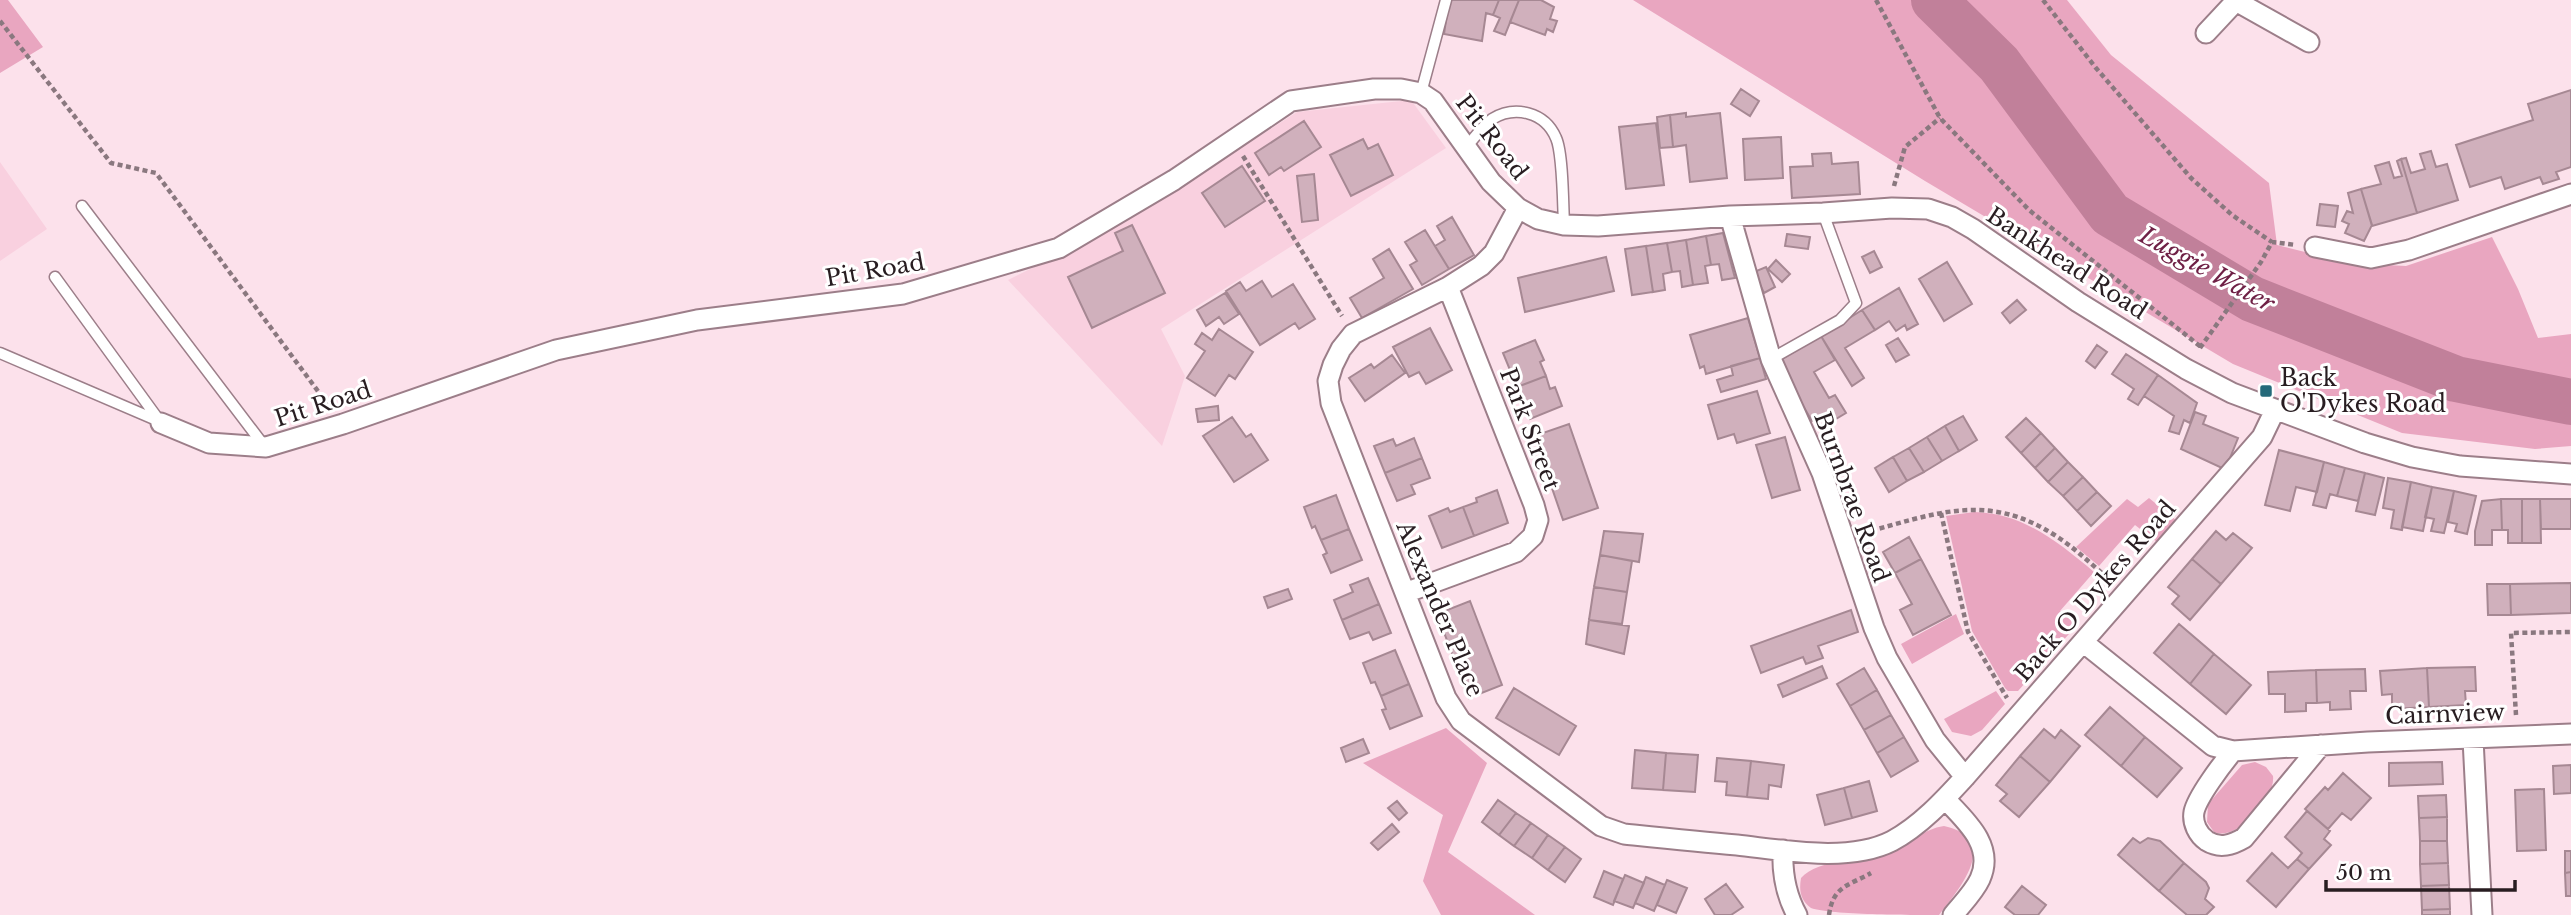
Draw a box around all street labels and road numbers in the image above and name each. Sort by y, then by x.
street label: Pit Road [1450,89,1534,185]
street label: Bankhead Road [1982,201,2152,325]
street label: Pit Road [823,248,927,292]
street label: Park Street [1494,364,1566,494]
street label: Pit Road [271,375,375,433]
street label: Burnbrae Road [1808,408,1896,586]
street label: Back O Dykes Road [2009,495,2181,687]
street label: Alexander Place [1390,516,1490,701]
street label: Cairnview [2385,698,2506,730]

